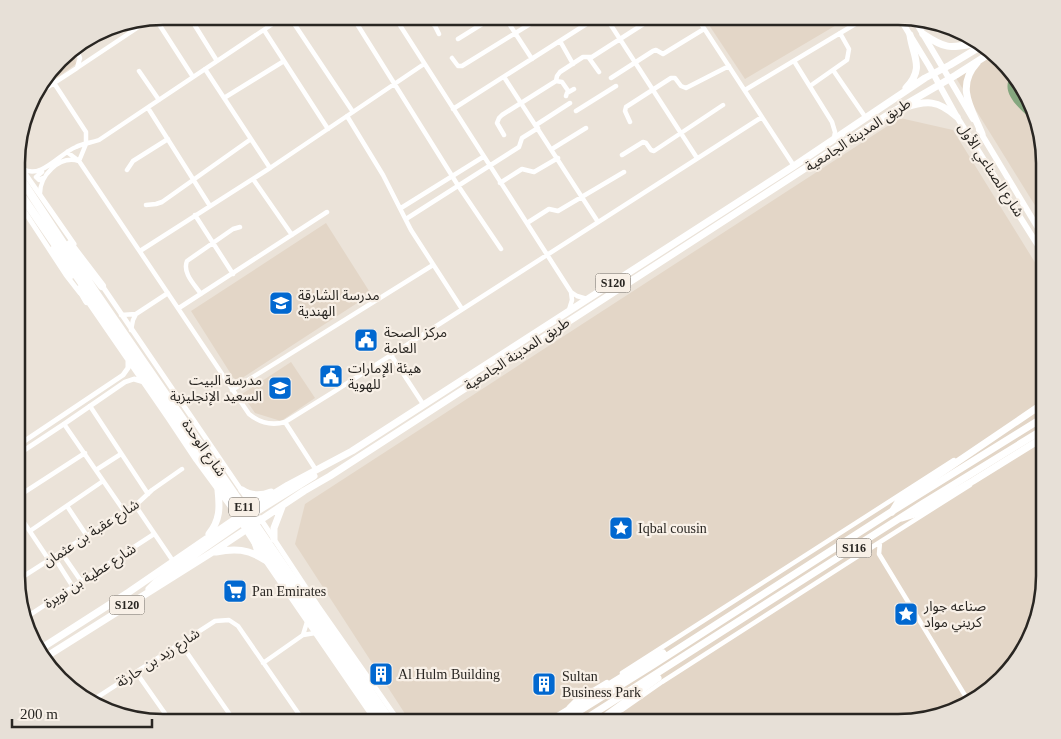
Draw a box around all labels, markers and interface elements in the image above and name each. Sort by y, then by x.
street label: طريق المدينة الجامعية [803,95,914,176]
street label: شارع الصناعي الأول [953,120,1027,221]
road number: S120 [596,274,630,292]
place label: مدرسة الشارقة الهندية [298,288,380,320]
school or university icon: مدرسة الشارقة الهندية [268,290,294,316]
street label: طريق المدينة الجامعية [462,314,573,395]
place label: مركز الصحة العامة [384,325,447,356]
public building icon: مركز الصحة العامة [353,327,379,353]
place label: هيئة الإمارات للهوية [348,361,421,393]
public building icon: هيئة الإمارات للهوية [318,363,344,389]
place label: مدرسة البيت السعيد الإنجليزية [170,373,262,406]
school or university icon: مدرسة البيت السعيد الإنجليزية [267,375,293,401]
street label: شارع الوحدة [177,417,229,481]
street label: شارع عقبة بن عثمان [40,496,143,572]
road number: E11 [229,498,259,516]
place icon: Iqbal cousin [608,515,634,541]
place label: Iqbal cousin [638,521,707,536]
road number: S116 [836,538,872,558]
street label: شارع عطية بن نويرة [41,541,140,614]
supermarket icon: Pan Emirates [222,578,248,604]
place label: Pan Emirates [252,584,326,599]
road number: S120 [110,596,144,614]
place label: صناعه جوار كريني مواد [923,599,987,633]
place icon: صناعه جوار كريني مواد [893,601,919,627]
street label: شارع زيد بن حارثة [114,626,204,693]
building icon: Al Hulm Building [368,661,394,687]
place label: Al Hulm Building [398,667,500,682]
place label: Sultan Business Park [562,669,641,700]
building icon: Sultan Business Park [531,671,557,697]
scale bar [12,696,152,728]
text: 200 m [20,706,58,722]

